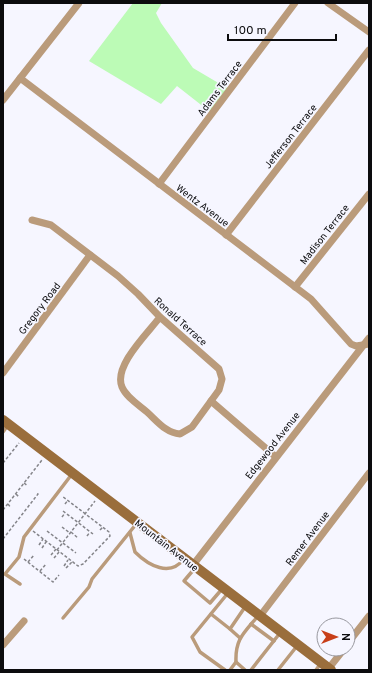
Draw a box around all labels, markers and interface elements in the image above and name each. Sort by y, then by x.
scale bar [228,16,336,42]
text: 100 m [234,23,267,39]
street label: Adams Terrace [195,58,245,119]
street label: Jefferson Terrace [262,102,320,172]
street label: Wentz Avenue [173,182,231,230]
street label: Madison Terrace [298,202,353,268]
street label: Gregory Road [16,280,64,338]
street label: Ronald Terrace [151,295,209,349]
street label: Edgewood Avenue [243,410,303,482]
street label: Remer Avenue [283,509,333,569]
street label: Mountain Avenue [132,517,201,575]
north arrow [316,617,356,657]
text: N [338,633,352,641]

